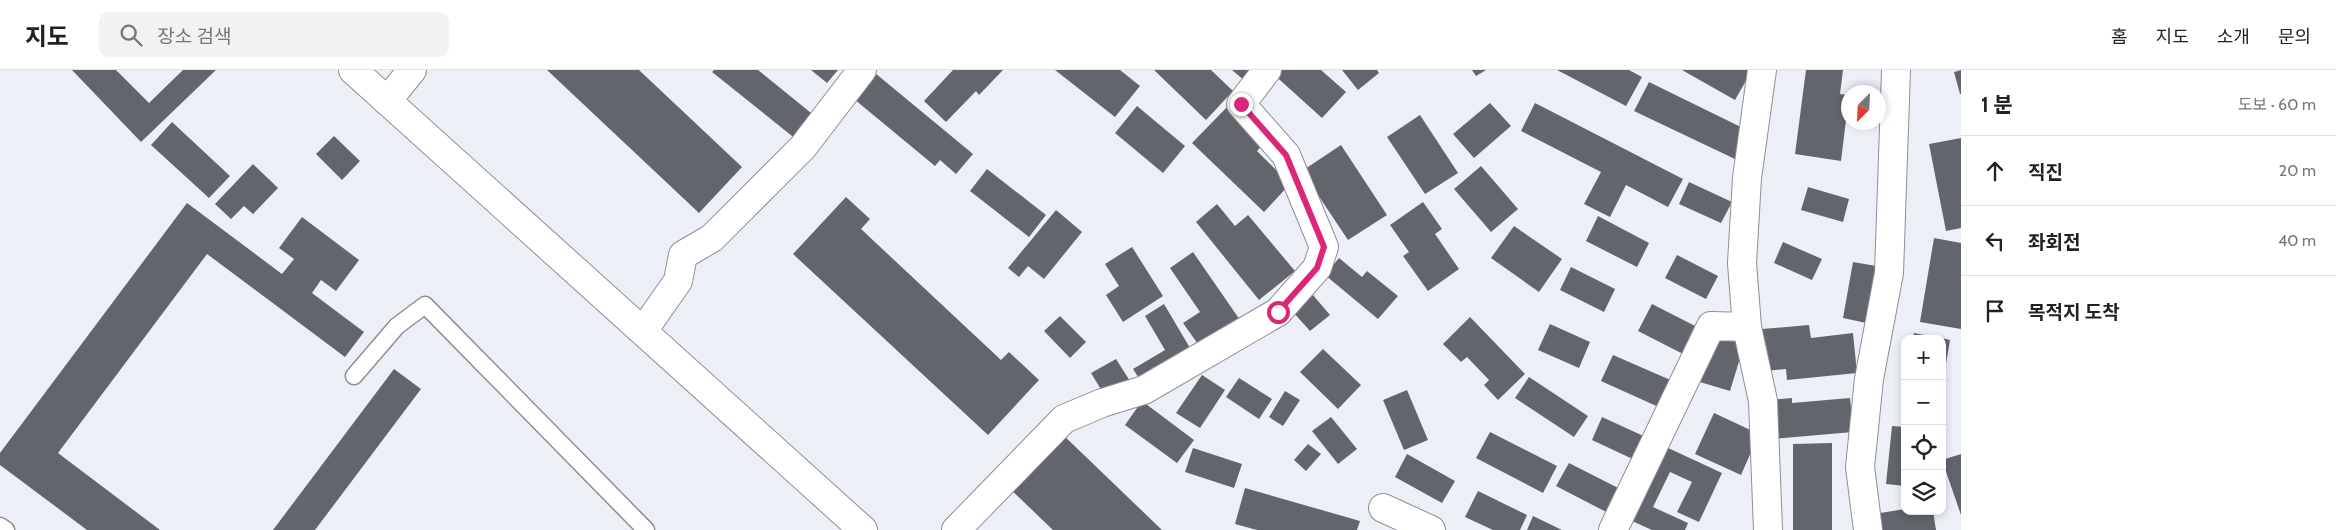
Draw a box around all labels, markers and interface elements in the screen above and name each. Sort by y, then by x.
search box [99,12,449,57]
icon: search [117,21,145,49]
text: 지도 [25,22,69,51]
text: 장소 검색 [157,25,231,48]
text: 홈 [2111,26,2128,48]
text: 지도 [2156,26,2189,48]
text: 소개 [2217,26,2250,48]
text: 문의 [2278,26,2311,48]
north arrow [1841,85,1886,130]
text: 1 분 [1981,92,2013,117]
route end [1230,93,1253,116]
text: 도보 · 60 m [2238,95,2316,114]
icon: ahead [1981,157,2009,185]
text: 직진 [2028,161,2063,184]
text: 20 m [2279,161,2316,180]
icon: left [1981,227,2009,255]
text: 좌회전 [2028,231,2080,254]
text: 40 m [2278,231,2316,250]
icon: arrive [1981,297,2009,325]
route start [1267,301,1290,324]
text: 목적지 도착 [2028,301,2120,324]
map controls [1901,335,1946,515]
button: + [1901,335,1946,380]
button: − [1901,380,1946,425]
button: locate [1901,425,1946,470]
button: layers [1901,470,1946,515]

